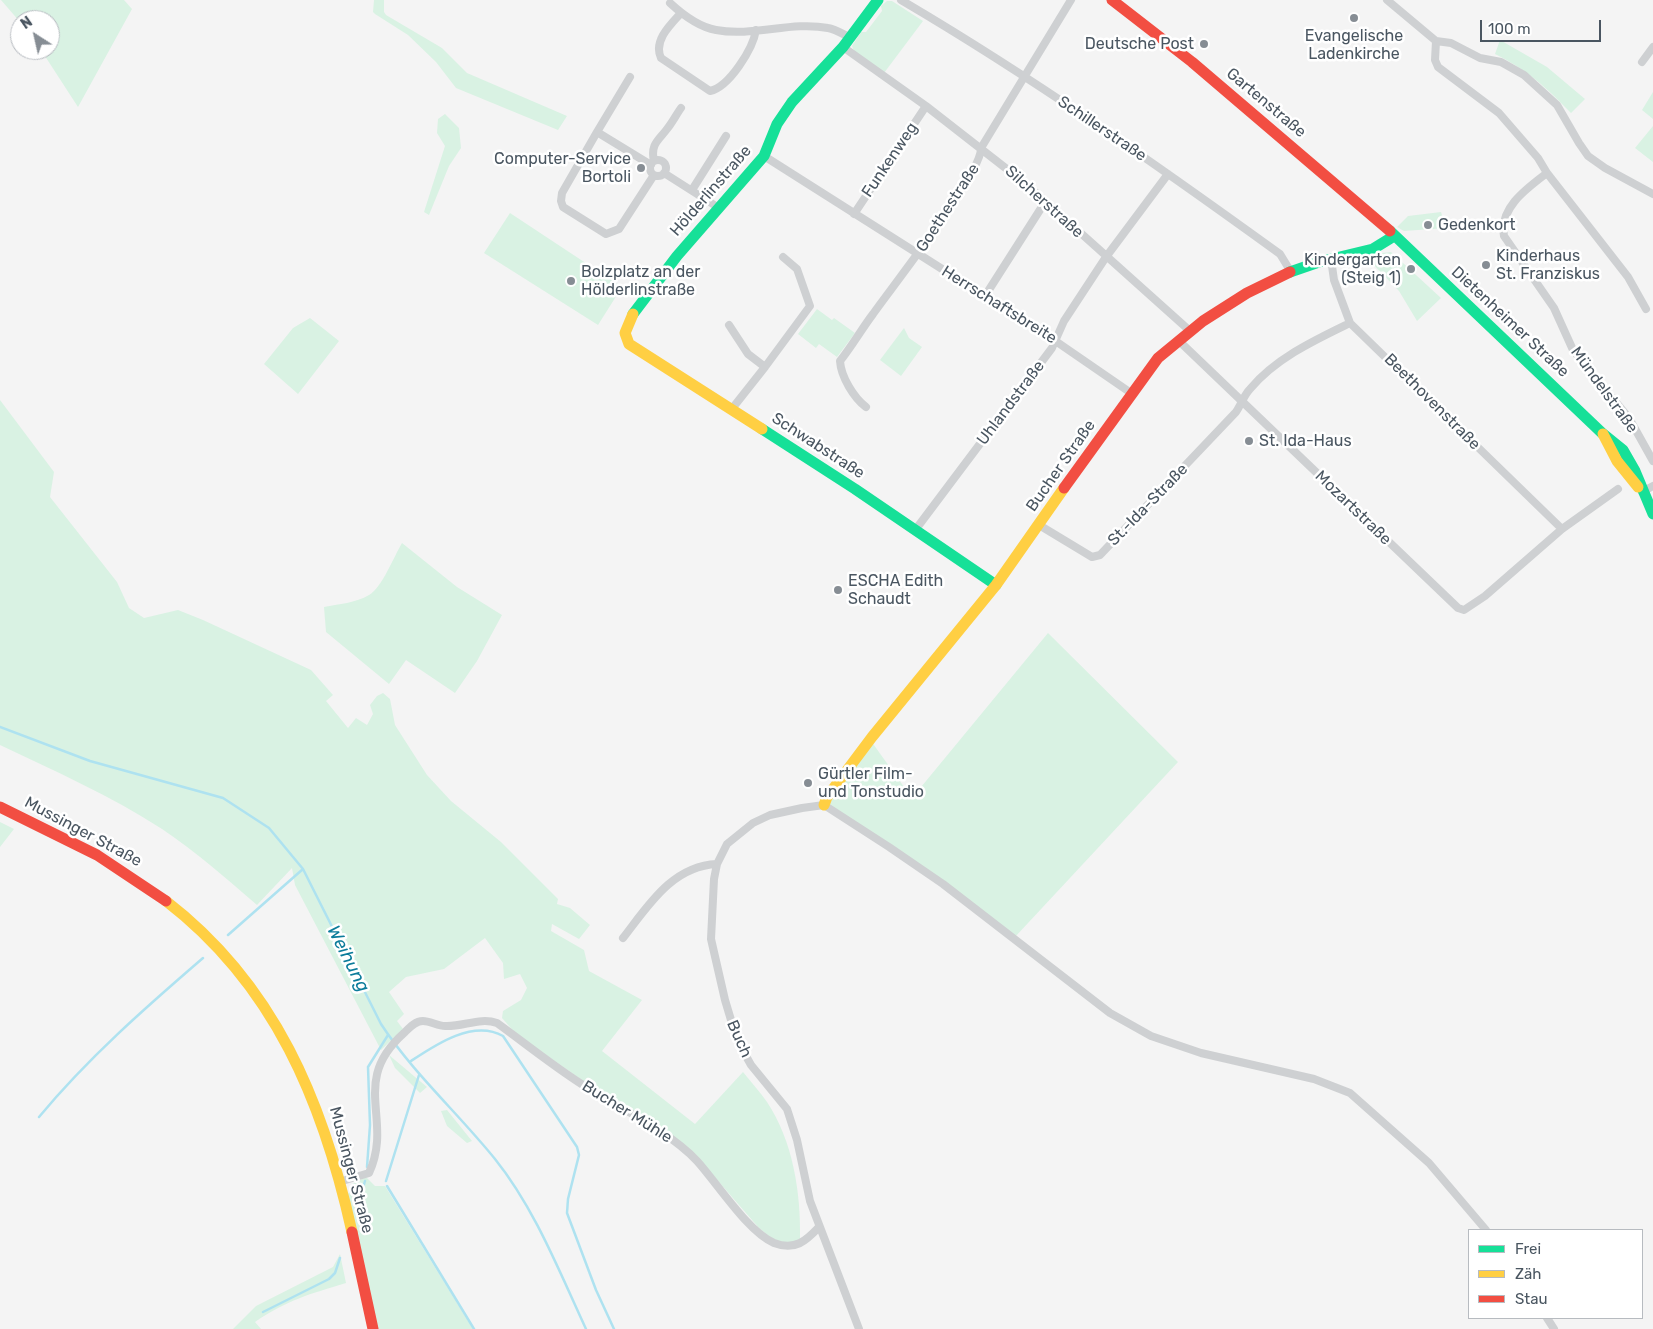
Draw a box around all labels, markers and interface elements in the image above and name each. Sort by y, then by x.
north arrow [10,10,60,60]
scale bar [1483,10,1604,42]
marker: Evangelische Ladenkirche [1348,12,1360,24]
text: N [18,13,36,33]
text: 100 m [1488,20,1530,38]
place label: Evangelische Ladenkirche [1305,26,1403,64]
place label: Deutsche Post [1085,34,1194,54]
marker: Deutsche Post [1198,38,1210,50]
street label: Gartenstraße [1222,64,1310,142]
street label: Schillerstraße [1054,92,1150,166]
street label: Funkenweg [858,119,922,201]
street label: Hölderlinstraße [666,142,756,240]
place label: Computer-Service Bortoli [494,149,631,187]
street label: Goethestraße [912,160,984,256]
marker: Computer-Service Bortoli [635,162,647,174]
street label: Silcherstraße [1001,162,1087,242]
place label: Gedenkort [1438,215,1515,235]
marker: Gedenkort [1422,219,1434,231]
place label: Kinderhaus St. Franziskus [1496,246,1600,284]
place label: Kindergarten (Steig 1) [1304,250,1401,288]
marker: Kinderhaus St. Franziskus [1480,259,1492,271]
place label: Bolzplatz an der Hölderlinstraße [581,262,700,300]
street label: Herrschaftsbreite [938,262,1060,348]
marker: Kindergarten (Steig 1) [1405,263,1417,275]
street label: Dietenheimer Straße [1447,263,1573,381]
marker: Bolzplatz an der Hölderlinstraße [565,275,577,287]
street label: Mündelstraße [1566,343,1642,437]
street label: Beethovenstraße [1380,350,1484,454]
street label: Uhlandstraße [973,357,1049,449]
street label: Schwabstraße [768,409,868,483]
street label: Bucher Straße [1022,417,1100,515]
place label: St. Ida-Haus [1259,431,1352,451]
marker: St. Ida-Haus [1243,435,1255,447]
street label: St.-Ida-Straße [1104,460,1192,550]
street label: Mozartstraße [1311,467,1395,549]
place label: ESCHA Edith Schaudt [848,571,943,609]
marker: ESCHA Edith Schaudt [832,584,844,596]
place label: Gürtler Film- und Tonstudio [818,764,924,802]
marker: Gürtler Film- und Tonstudio [802,777,814,789]
street label: Mussinger Straße [21,793,145,871]
water label: Weihung [322,922,374,996]
street label: Buch [722,1017,756,1061]
street label: Bucher Mühle [578,1077,676,1147]
street label: Mussinger Straße [325,1105,377,1235]
legend [1468,1229,1643,1319]
text: Frei [1515,1240,1541,1258]
text: Zäh [1515,1265,1541,1283]
text: Stau [1515,1290,1548,1308]

